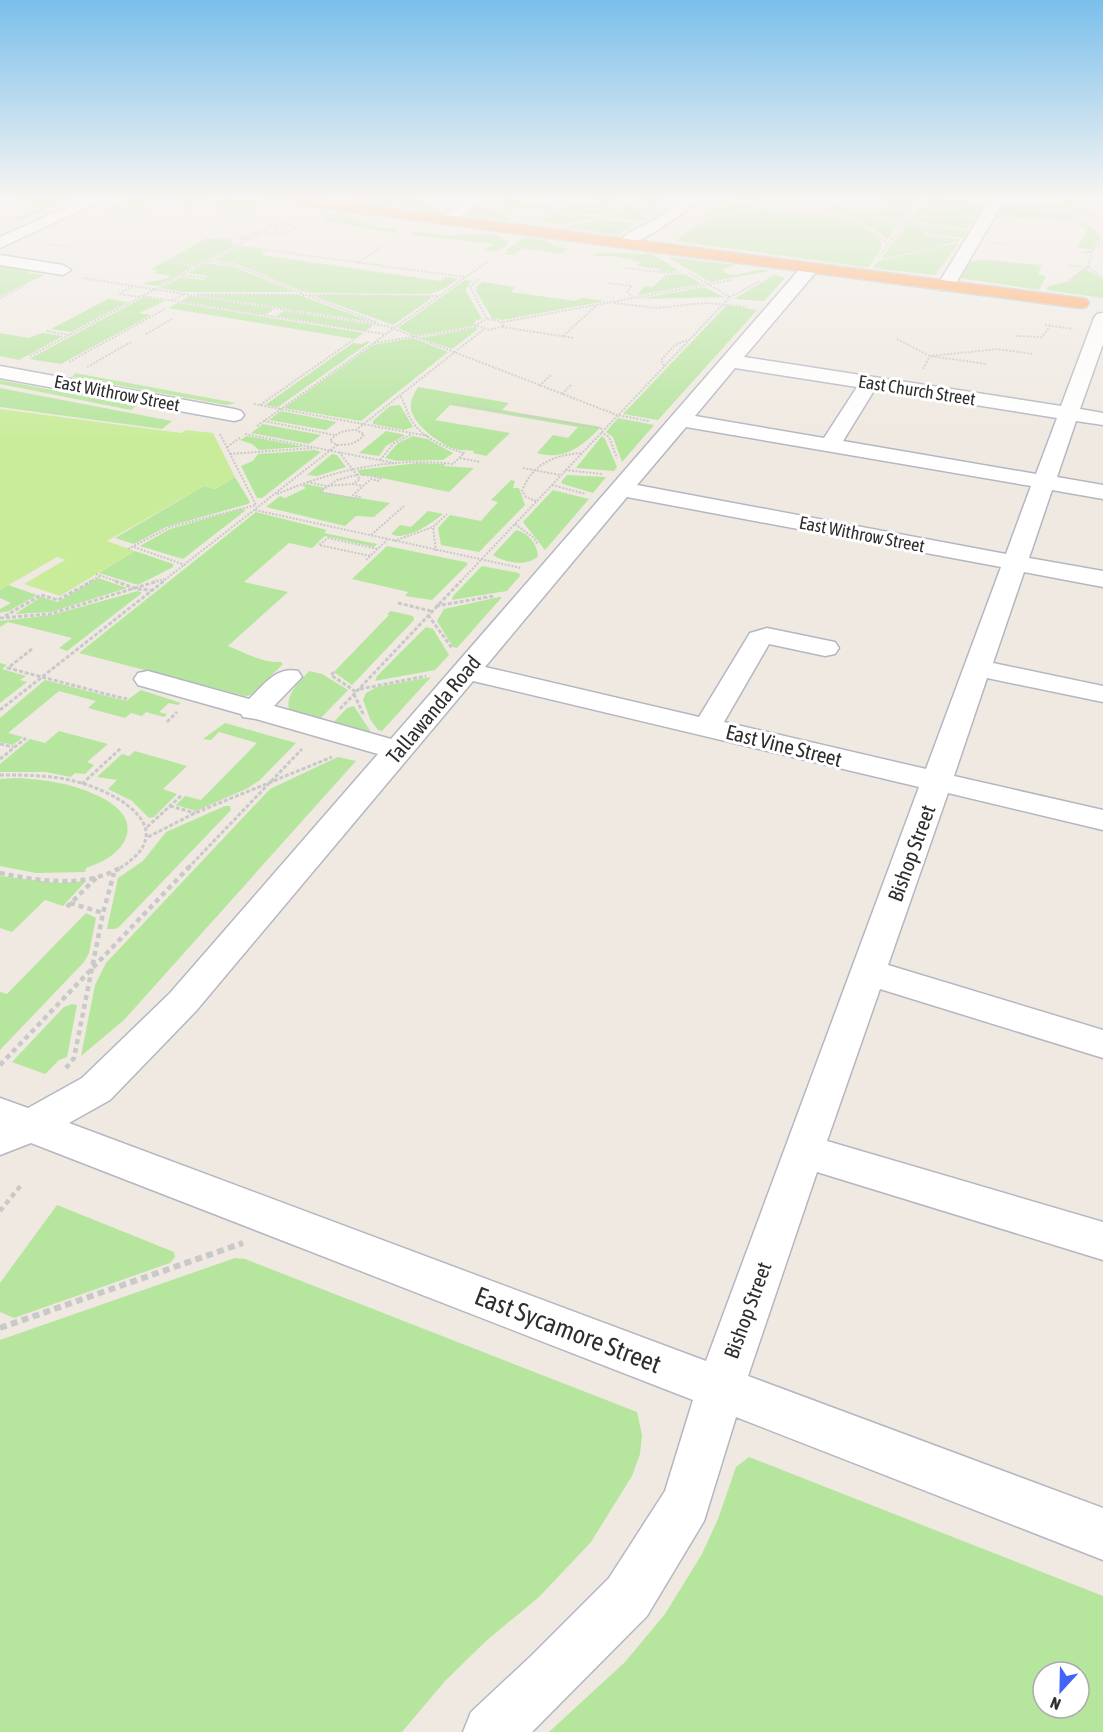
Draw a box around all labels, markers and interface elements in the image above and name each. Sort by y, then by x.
street label: East Church Street [857,370,977,410]
street label: East Withrow Street [52,371,182,415]
street label: East Withrow Street [797,512,927,556]
street label: Tallawanda Road [381,650,485,768]
street label: East Vine Street [723,719,845,771]
street label: Bishop Street [882,801,940,905]
street label: Bishop Street [718,1258,776,1362]
street label: East Sycamore Street [471,1281,665,1379]
north arrow [1031,1660,1091,1720]
text: N [1048,1694,1063,1714]

